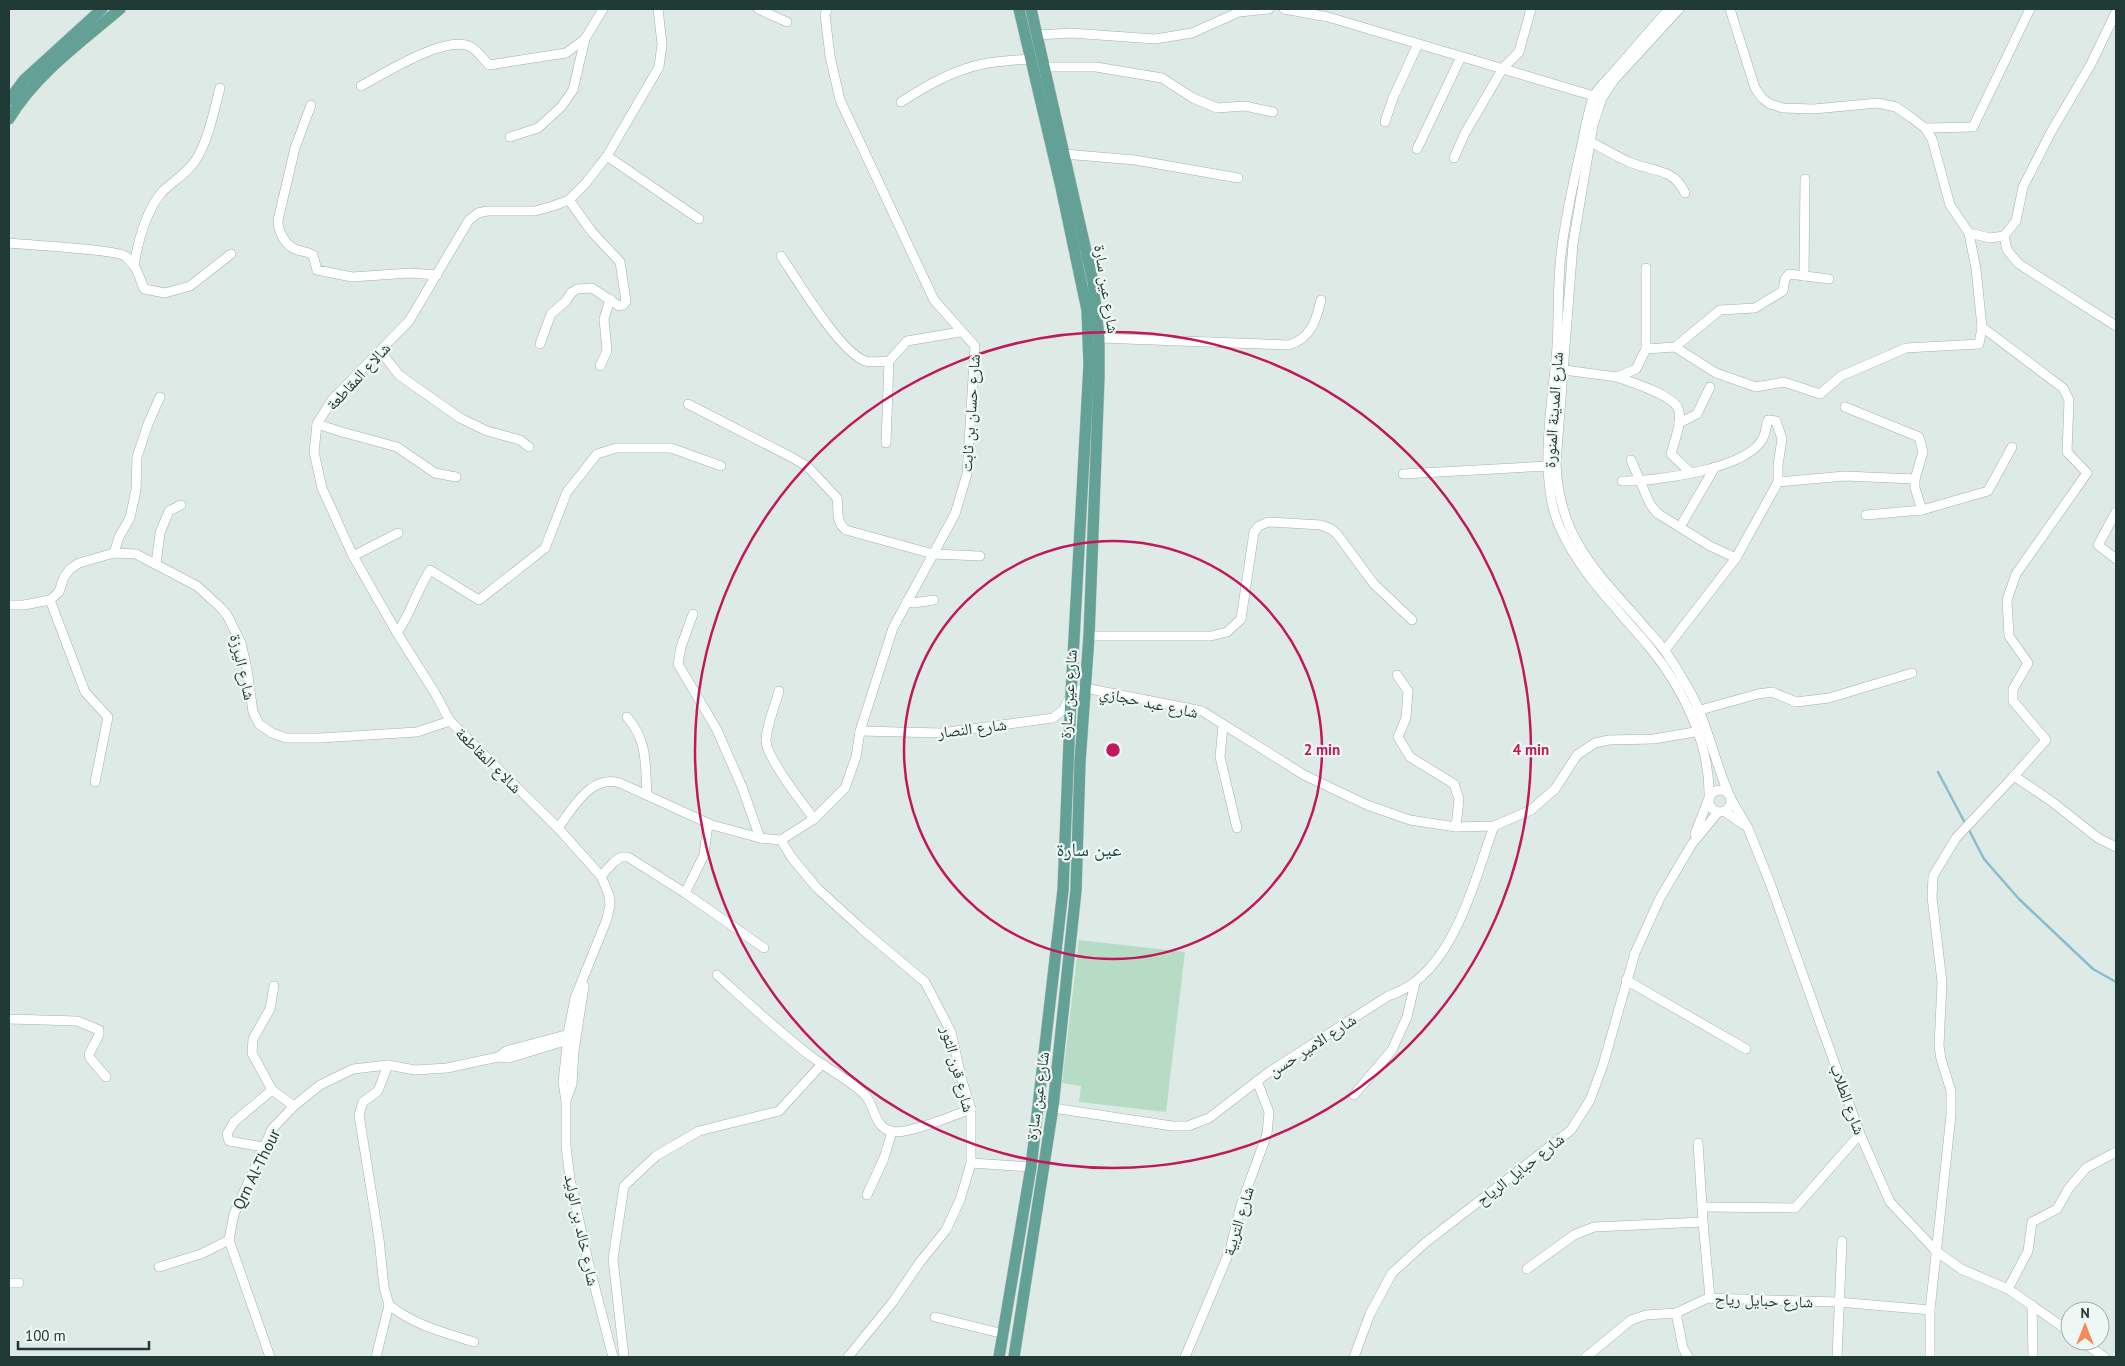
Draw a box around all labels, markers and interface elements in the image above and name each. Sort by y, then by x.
street label: شارع عين سارة [1089,243,1124,335]
street label: شالاع المقاطعة [322,338,395,415]
street label: شارع المدينة المنورة [1539,351,1568,469]
street label: شارع حسان بن ثابت [956,353,985,473]
street label: شارع اليرزة [225,632,260,702]
street label: شارع عين سارة [1055,649,1082,739]
street label: شارع عبد حجازي [1097,682,1200,725]
street label: شارع النصار [935,714,1008,743]
street label: شالاع المقاطعة [451,723,526,798]
text: 2 min [1304,740,1340,759]
text: 4 min [1513,740,1549,759]
centre of rings [1104,741,1122,759]
district label: عين سارة [1056,837,1122,861]
street label: شارع الامير حسن [1264,1009,1360,1082]
street label: شارع قرن الثور [936,1023,979,1114]
street label: شارع عين سارة [1021,1050,1054,1142]
street label: شارع الطلاب [1825,1061,1870,1138]
street label: Qrn Al-Thour [228,1125,284,1213]
street label: شارع حبايل الرياح [1472,1128,1569,1210]
street label: شارع خالد بن الوليد [559,1172,604,1288]
street label: شارع التربية [1218,1184,1259,1258]
street label: شارع حبايل رياح [1714,1288,1814,1313]
north arrow [2060,1301,2110,1351]
text: N [2080,1304,2090,1322]
scale bar [18,1318,149,1350]
text: 100 m [25,1326,66,1345]

